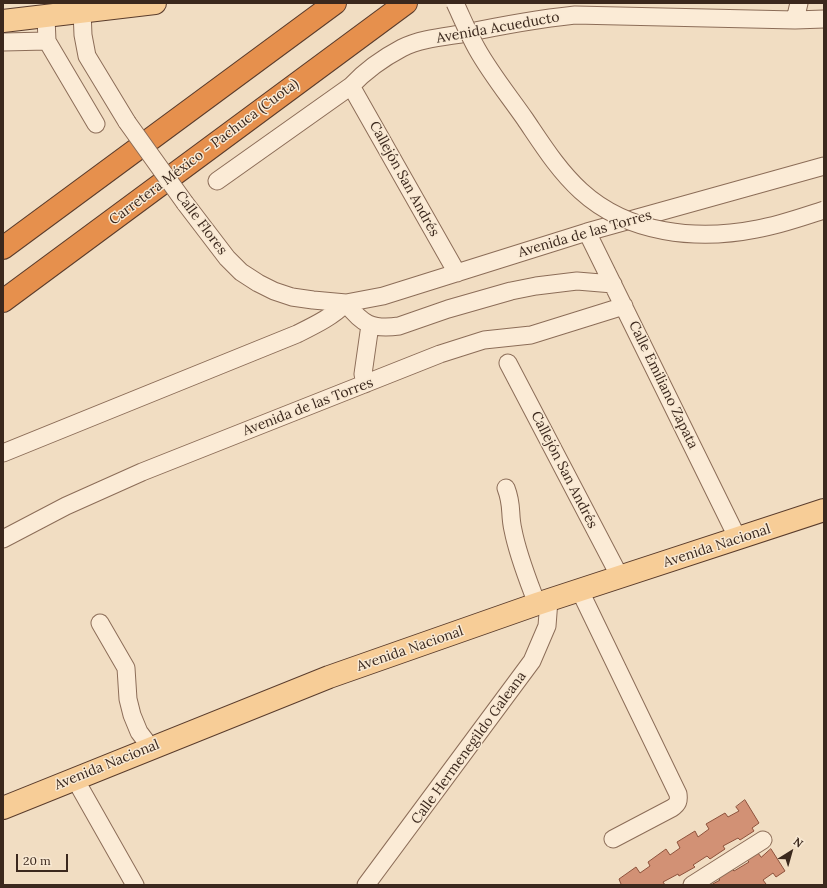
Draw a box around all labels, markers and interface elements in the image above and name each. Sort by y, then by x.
street label: Avenida Acueducto [435,9,561,47]
street label: Carretera México - Pachuca (Cuota) [106,75,302,229]
street label: Callejón San Andrés [365,118,443,240]
street label: Calle Flores [172,188,230,258]
street label: Avenida de las Torres [516,207,654,261]
street label: Calle Emiliano Zapata [625,318,701,452]
street label: Avenida de las Torres [240,374,376,440]
street label: Callejón San Andrés [527,409,601,531]
street label: Avenida Nacional [661,521,773,571]
street label: Avenida Nacional [354,623,466,675]
street label: Calle Hermenegildo Galeana [408,668,530,828]
street label: Avenida Nacional [52,736,162,794]
north arrow [771,832,811,872]
text: N [791,834,806,851]
scale bar [18,846,70,872]
text: 20 m [23,853,51,868]

